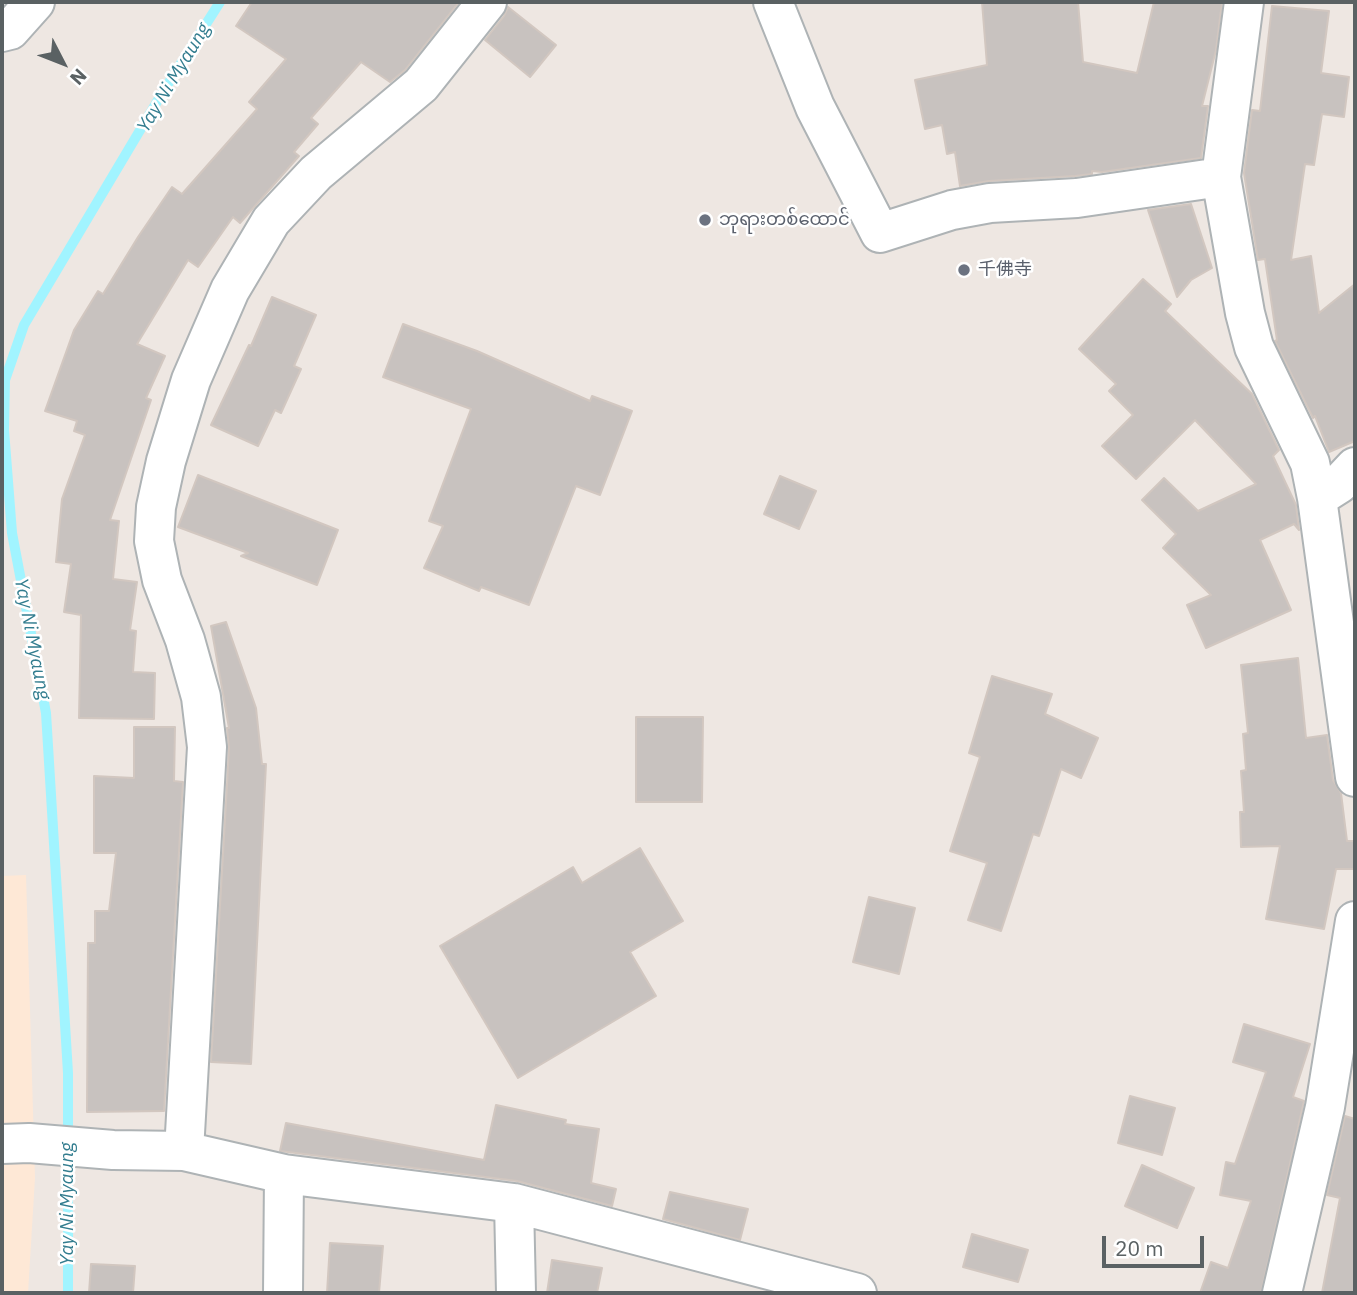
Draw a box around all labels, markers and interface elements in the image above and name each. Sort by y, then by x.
water label: Yay Ni Myaung [132,19,216,137]
north arrow [28,28,98,98]
text: N [65,64,92,90]
place label: ဘုရားတစ်ထောင် [719,209,850,231]
marker: ဘုရားတစ်ထောင် [697,212,713,228]
place label: 千佛寺 [978,259,1032,281]
marker: 千佛寺 [956,262,972,278]
water label: Yay Ni Myaung [9,576,55,702]
water label: Yay Ni Myaung [57,1142,79,1266]
scale bar [1105,1222,1206,1266]
text: 20 m [1115,1234,1164,1262]

